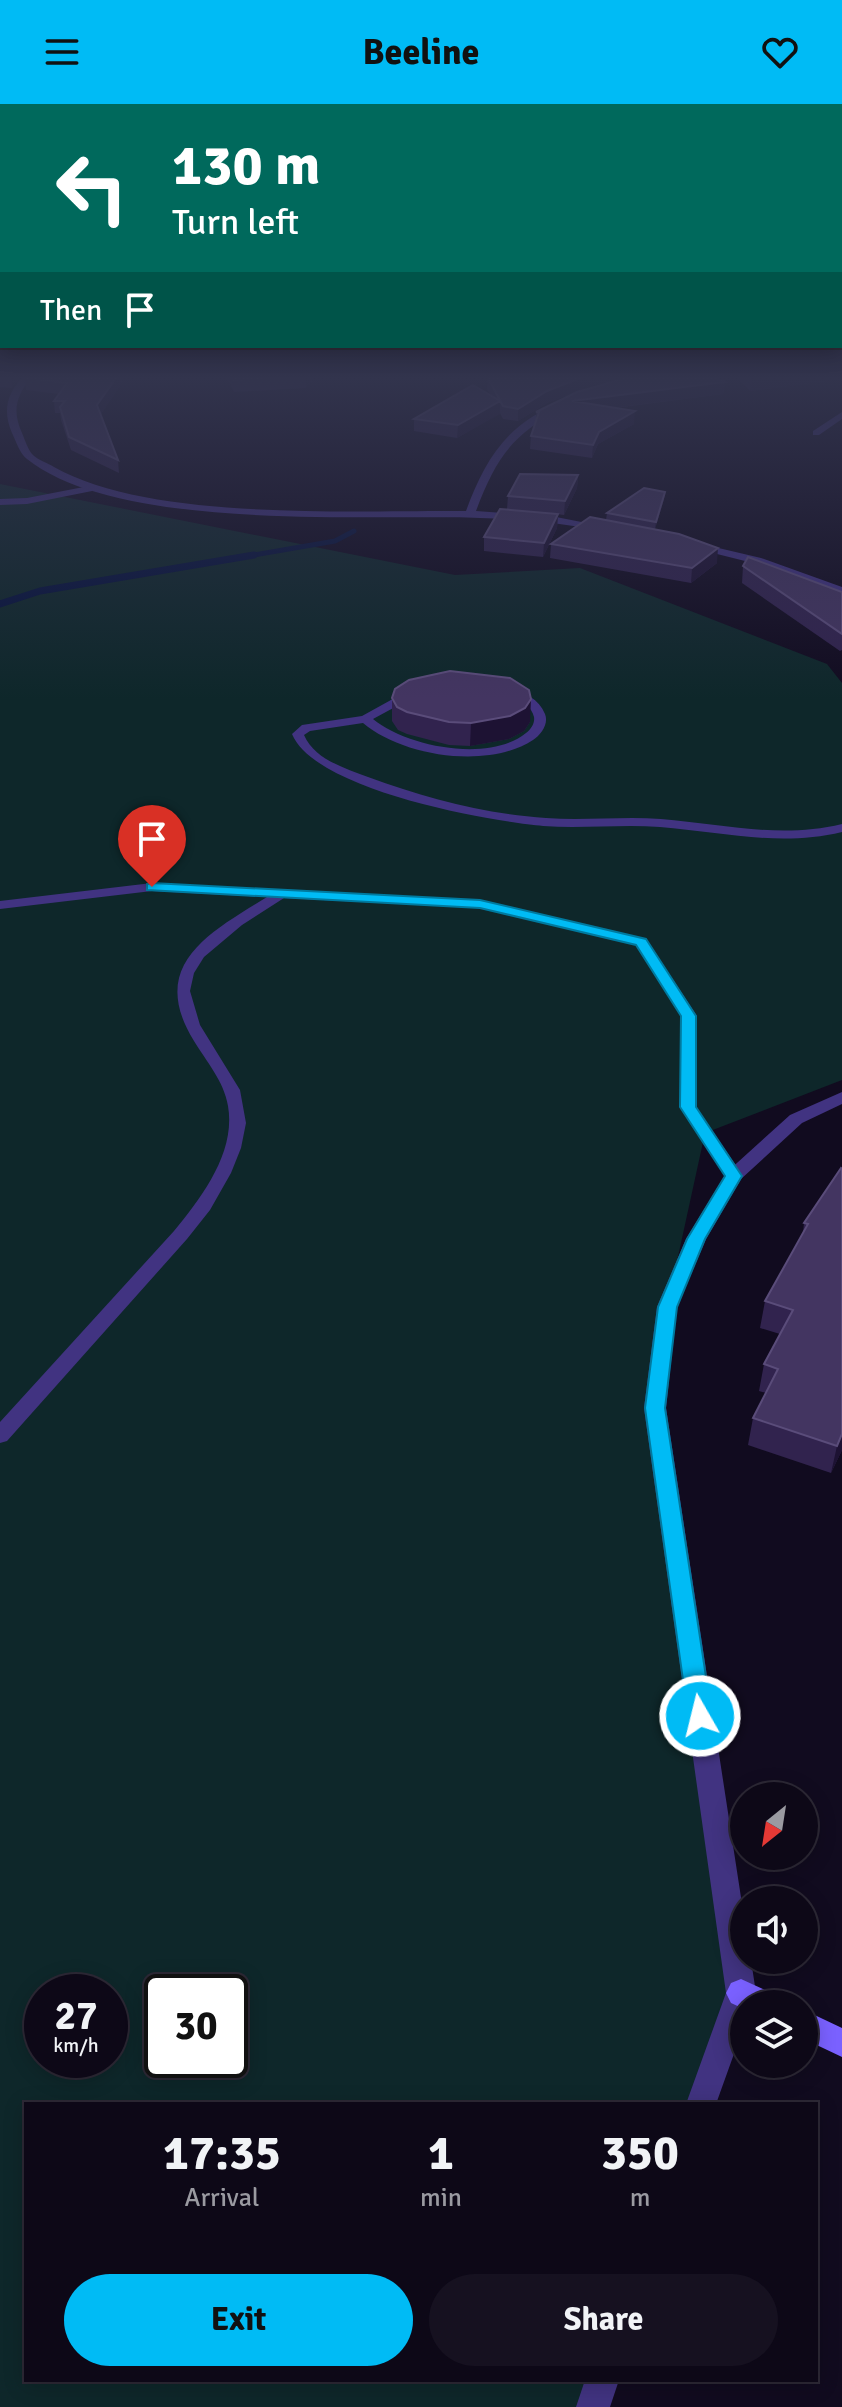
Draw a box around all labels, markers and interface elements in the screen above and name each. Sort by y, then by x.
icon: menu [40,30,84,74]
text: Beeline [363,30,479,75]
icon: heart [758,30,802,74]
text: 130 m [172,131,320,200]
icon: left [40,136,144,240]
text: Turn left [172,200,299,245]
icon: arrive [118,288,162,332]
text: Then [40,292,102,329]
pin [118,805,186,887]
icon: arrive [130,817,174,861]
position arrow [658,1674,742,1758]
north arrow [730,1782,818,1870]
map controls [730,1782,818,2078]
button: sound [730,1886,818,1974]
speed limit sign: 30 [144,1974,248,2078]
button: layers [730,1990,818,2078]
text: 27 [54,1991,98,2041]
text: km/h [53,2033,99,2058]
text: 17:35 [163,2124,281,2183]
text: 1 [428,2124,454,2183]
text: 350 [601,2124,679,2183]
text: Arrival [185,2182,259,2214]
text: min [420,2182,462,2214]
text: m [630,2182,650,2214]
button: Exit [64,2274,413,2366]
button: Share [429,2274,778,2366]

